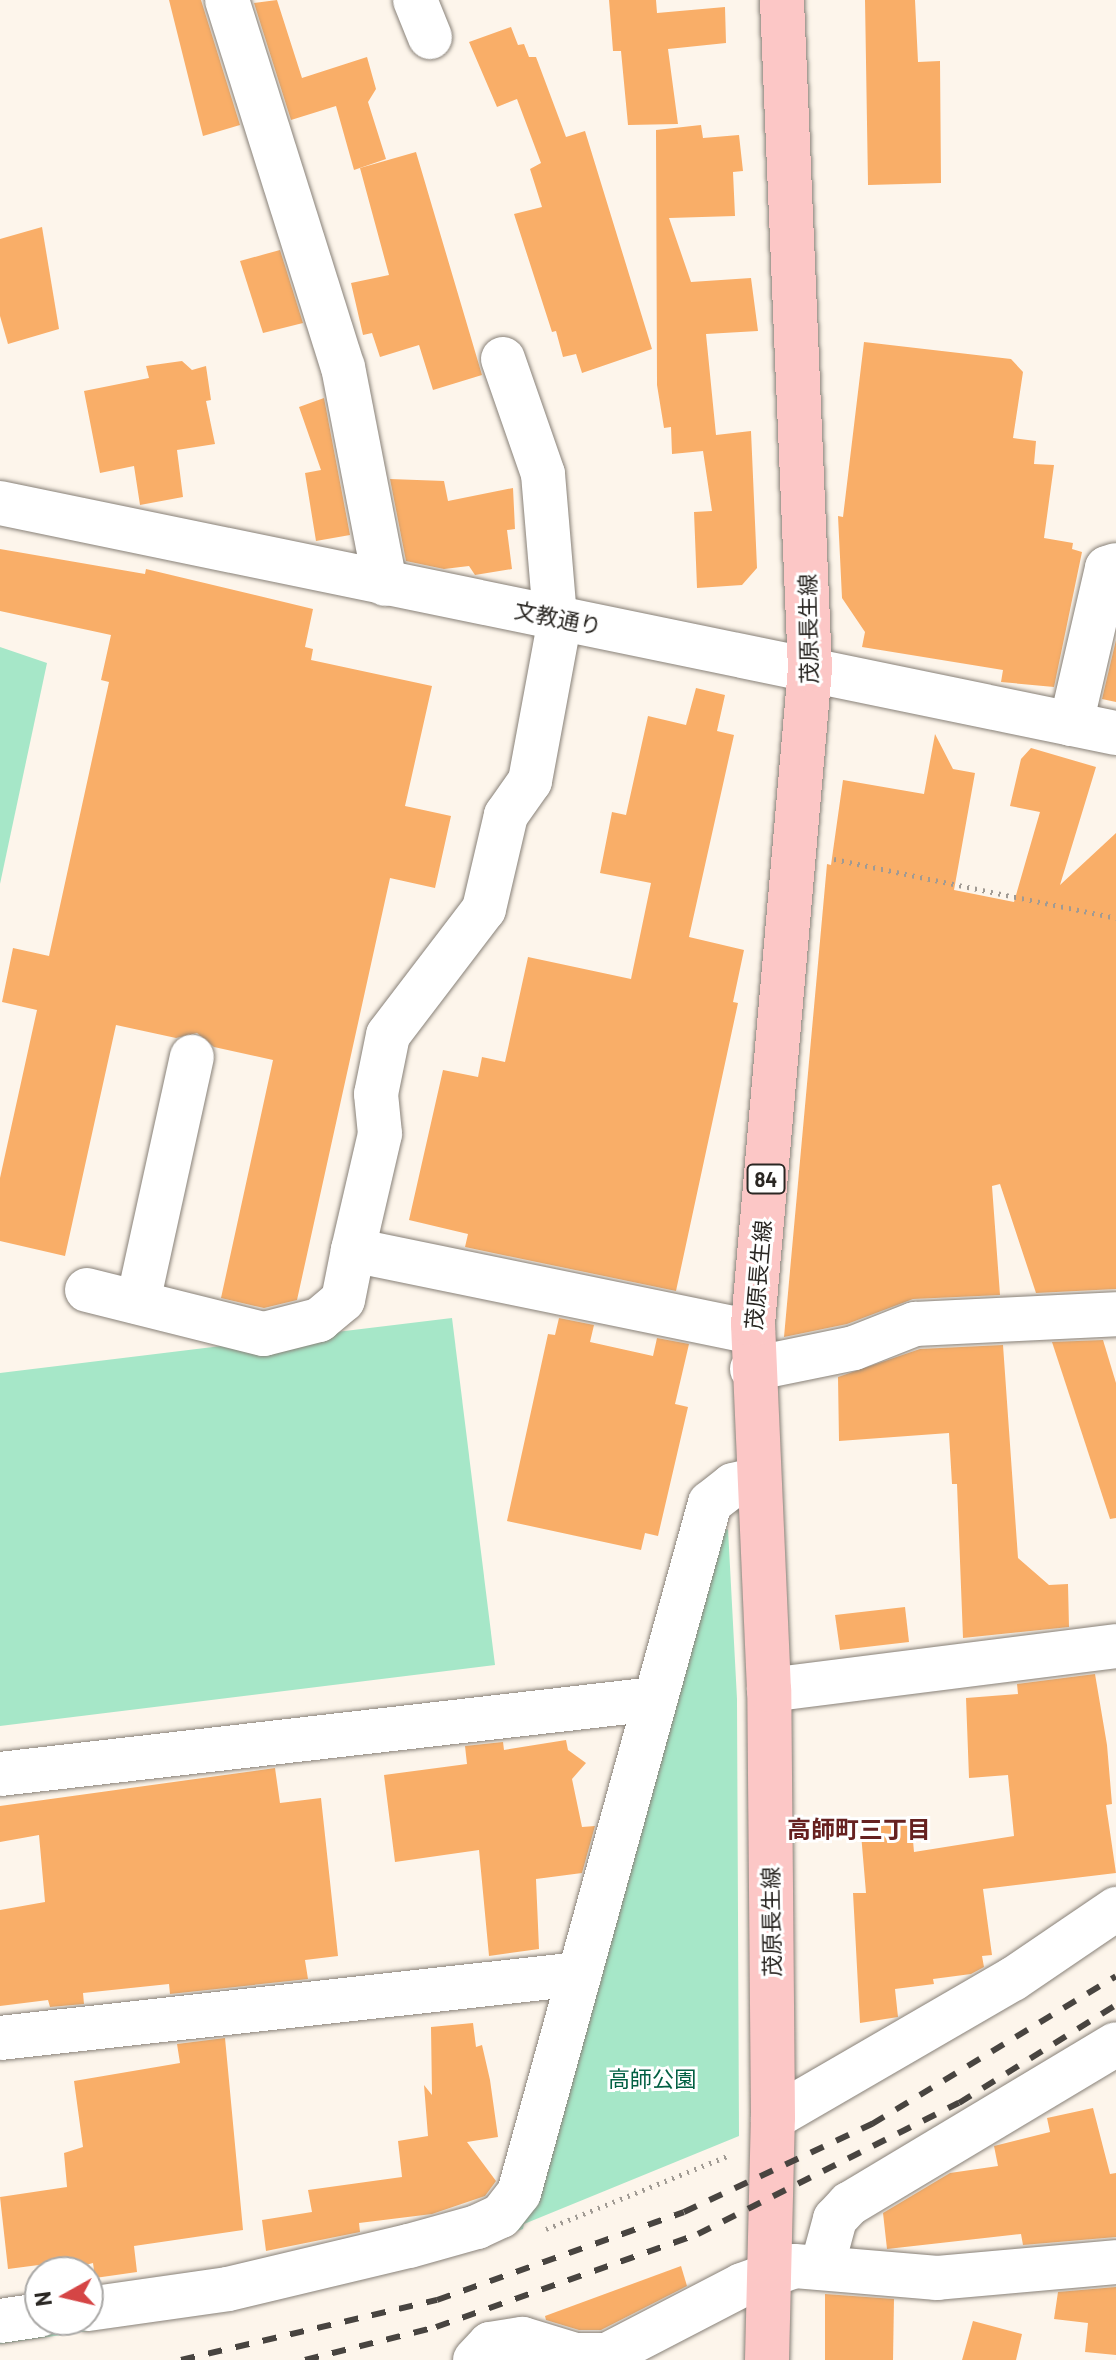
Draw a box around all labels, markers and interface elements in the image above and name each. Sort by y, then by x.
street label: 茂原長生線 [794,574,822,684]
street label: 文教通り [512,597,604,639]
road number: 84 [746,1163,786,1195]
street label: 茂原長生線 [740,1219,776,1331]
district label: 高師町三丁目 [787,1815,931,1843]
street label: 茂原長生線 [757,1867,785,1977]
park label: 高師公園 [608,2066,696,2092]
north arrow [24,2256,104,2336]
text: N [28,2290,56,2308]

